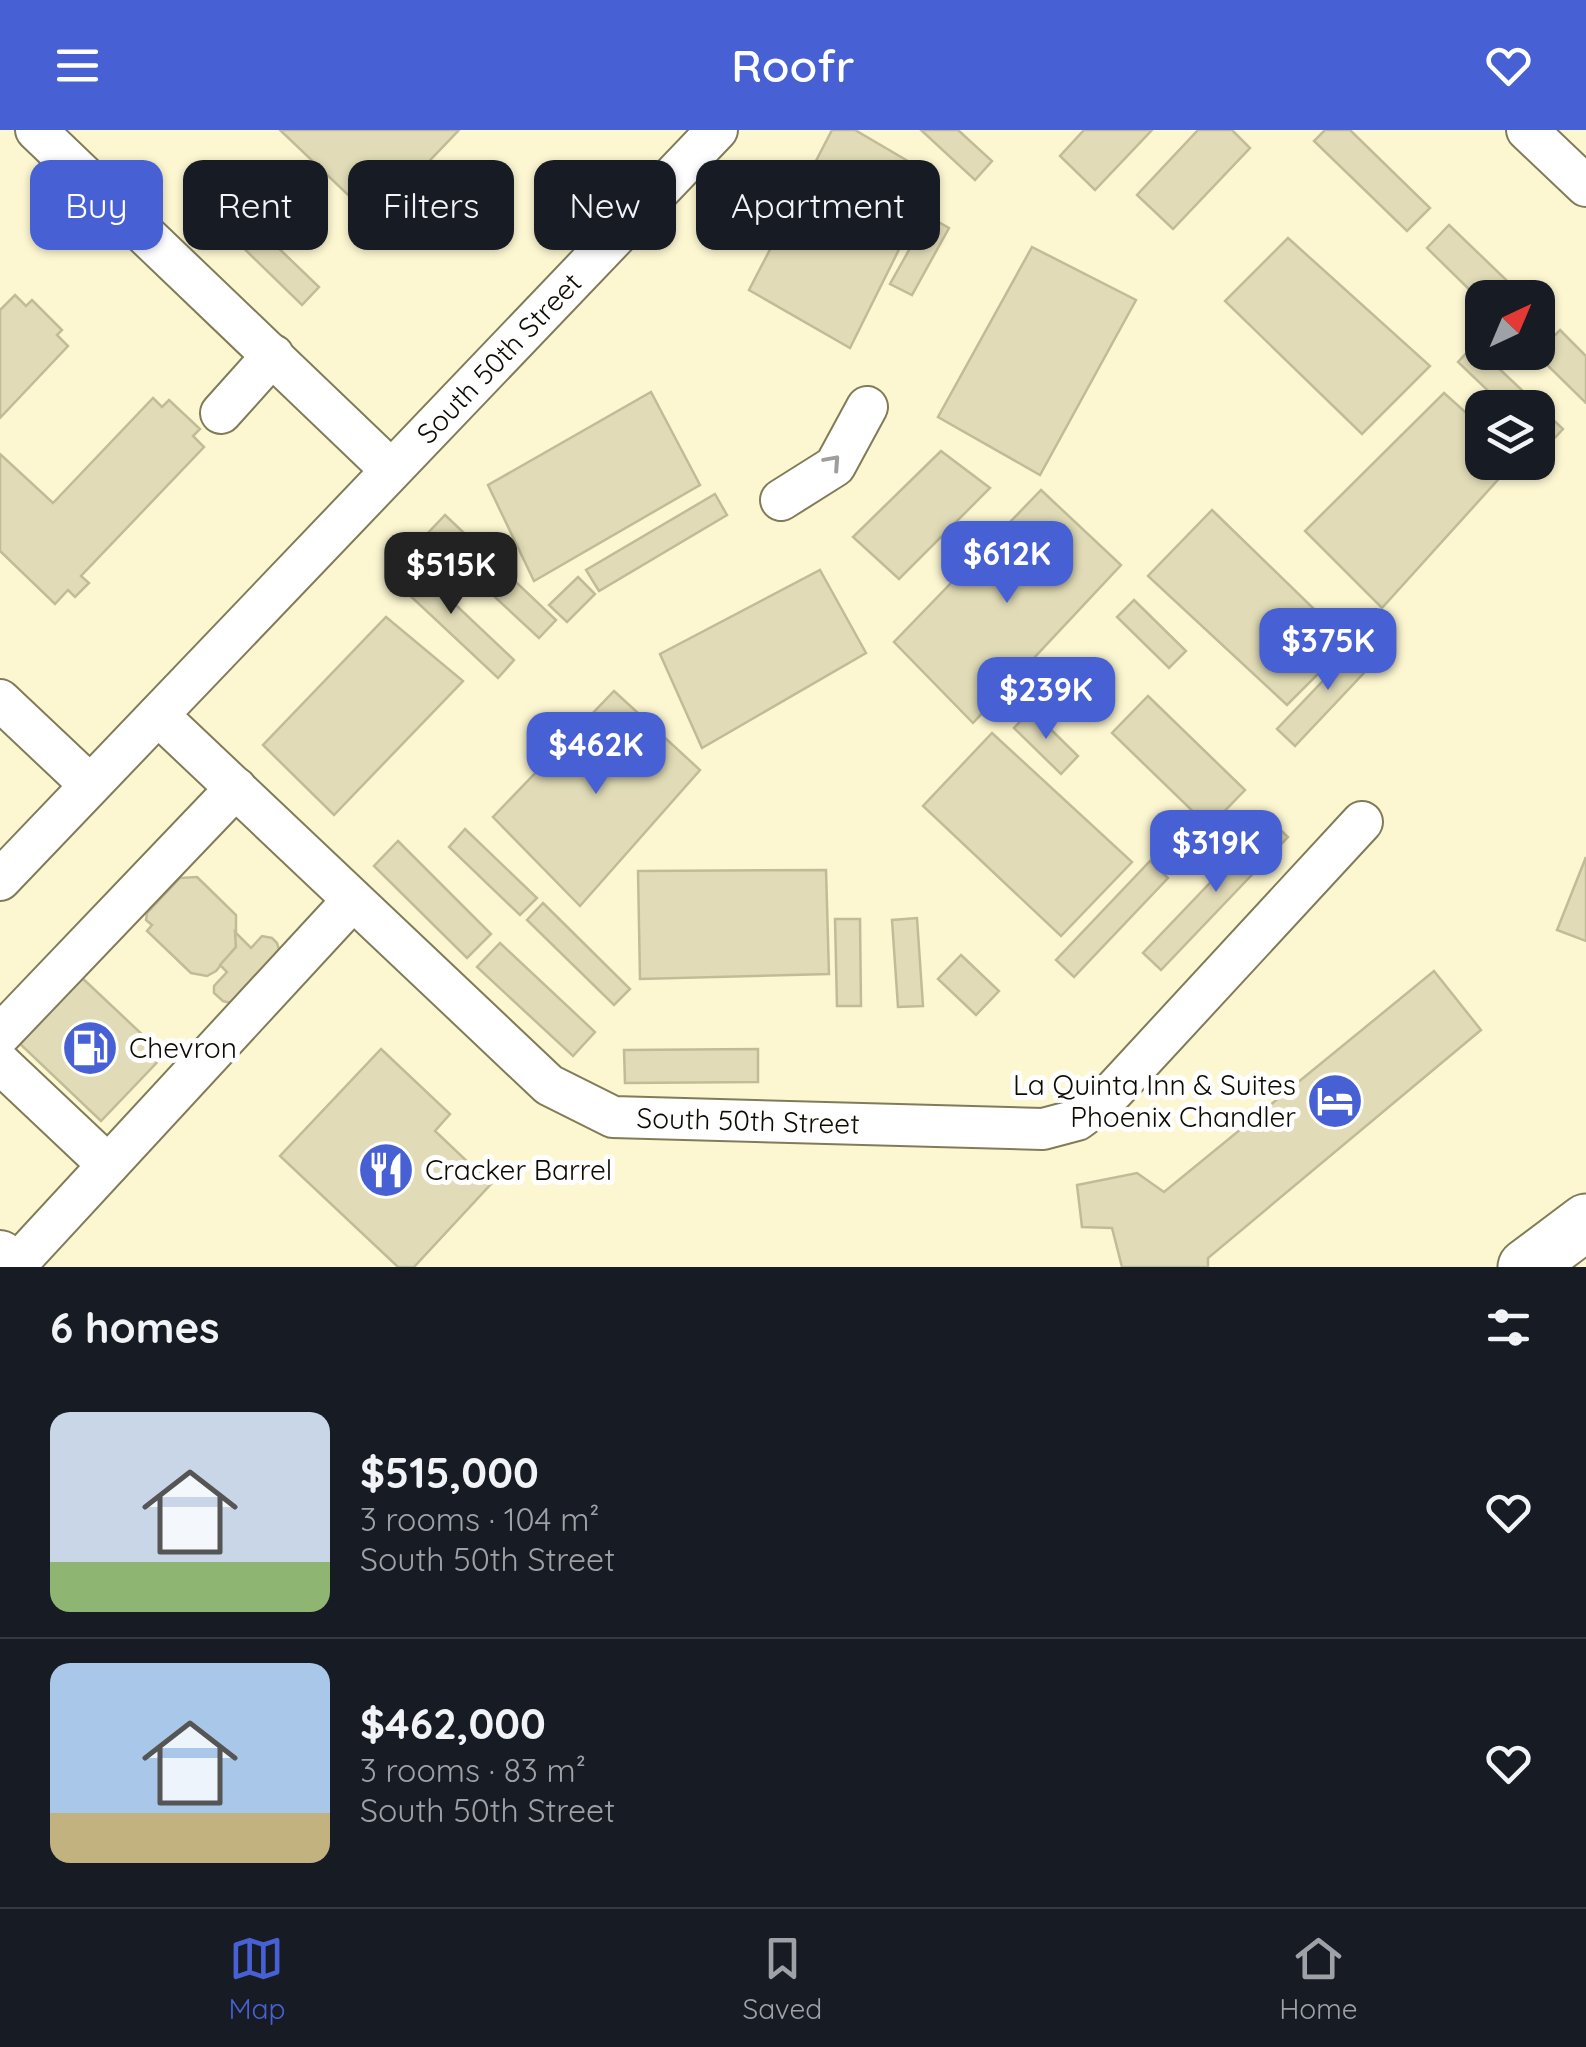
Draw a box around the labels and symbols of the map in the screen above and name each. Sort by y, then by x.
street label: South 50th Street [409,265,588,451]
north arrow [1465,280,1555,370]
one-way arrow [821,455,839,473]
pin: $612K [937,521,1077,606]
pin: $515K [381,532,521,617]
pin: $375K [1258,608,1398,693]
pin: $239K [976,657,1116,742]
pin: $462K [526,712,666,797]
pin: $319K [1146,810,1286,895]
fuel station icon: Chevron [60,1018,120,1078]
place label: Chevron [129,1030,237,1065]
place label: La Quinta Inn & Suites Phoenix Chandler [1013,1067,1296,1134]
hotel icon: La Quinta Inn & Suites Phoenix Chandler [1305,1071,1365,1131]
street label: South 50th Street [636,1100,860,1141]
restaurant icon: Cracker Barrel [356,1140,416,1200]
place label: Cracker Barrel [425,1152,612,1187]

